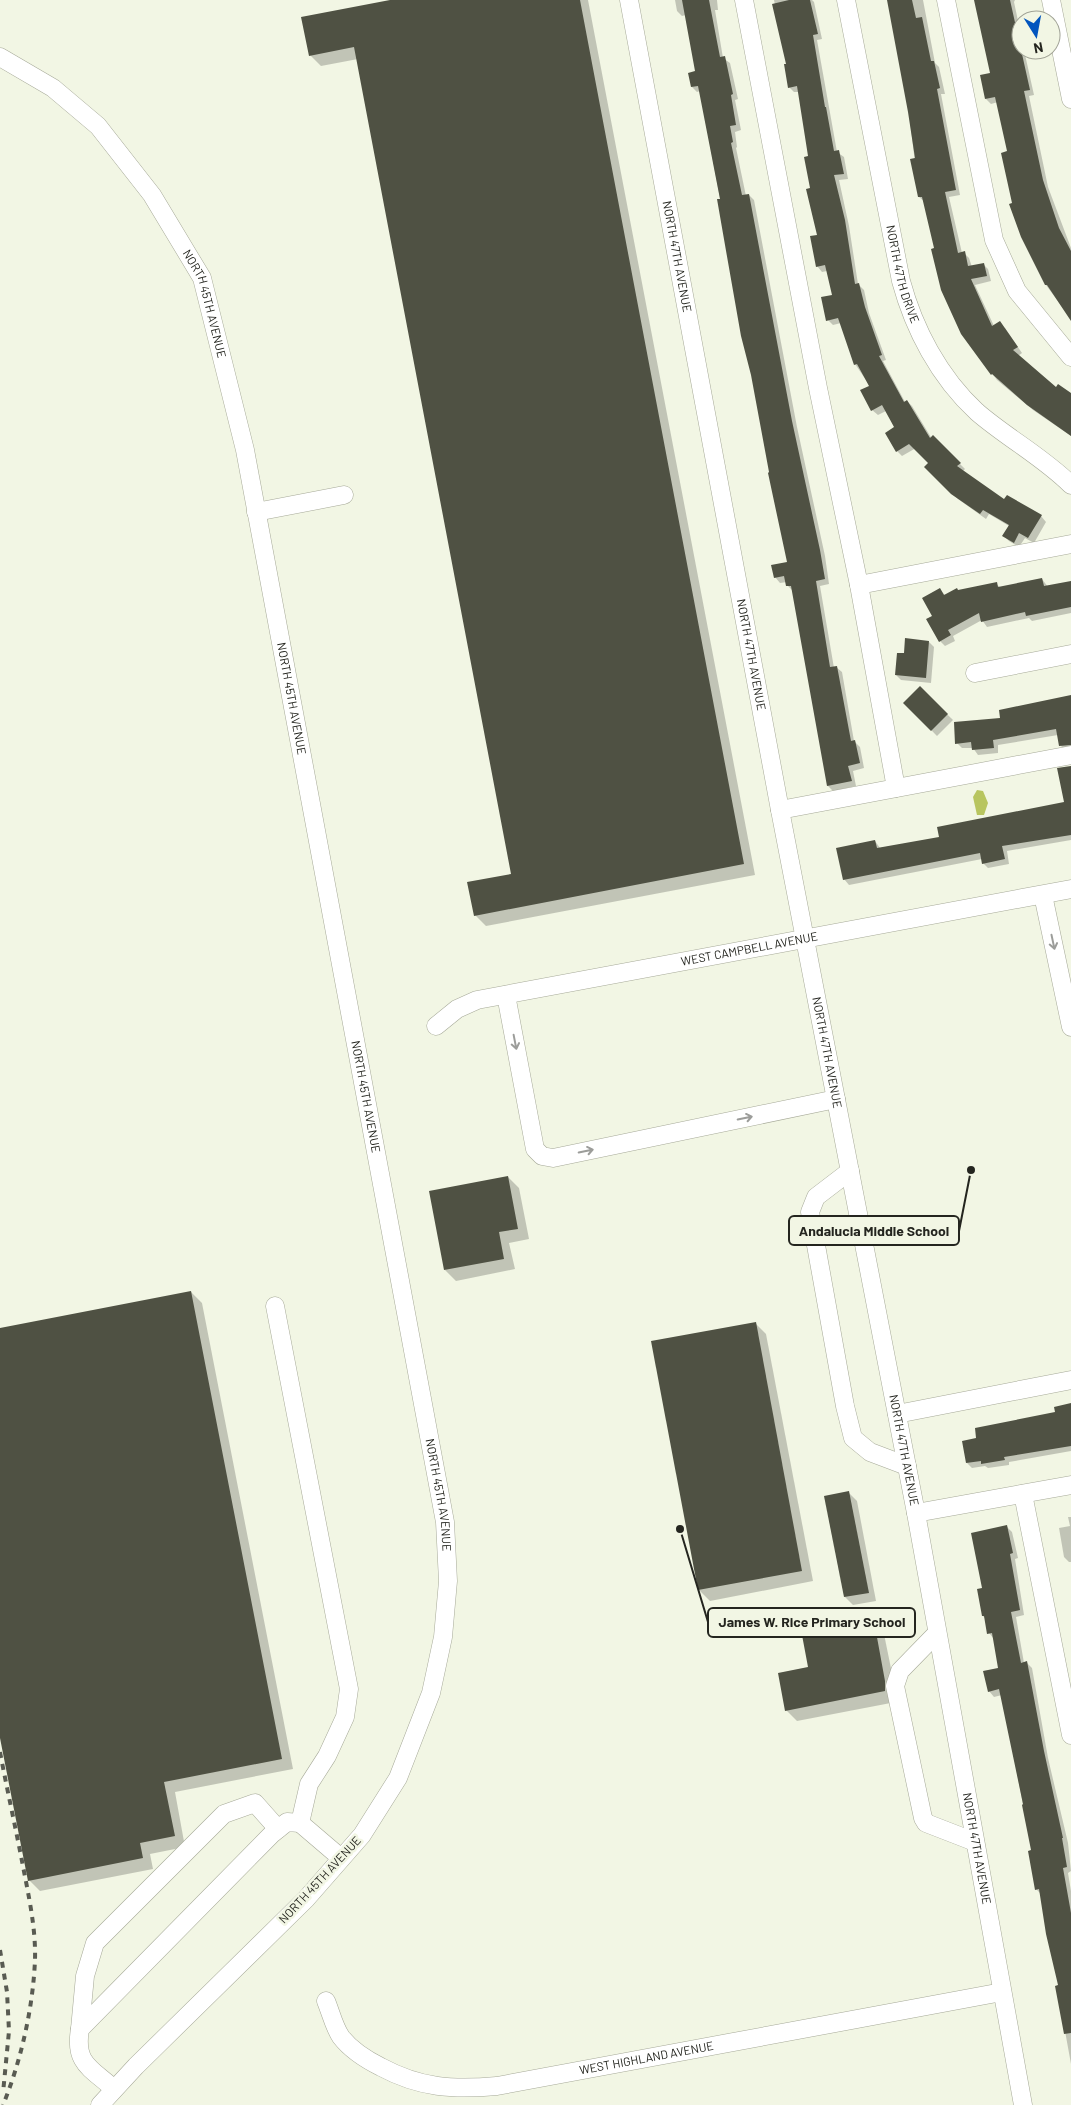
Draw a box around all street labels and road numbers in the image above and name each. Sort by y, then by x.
street label: NORTH 47TH AVENUE [661,200,695,313]
street label: NORTH 47TH DRIVE [884,224,923,325]
street label: NORTH 45TH AVENUE [180,247,230,359]
street label: NORTH 47TH AVENUE [735,598,769,711]
street label: NORTH 45TH AVENUE [275,641,310,756]
street label: WEST CAMPBELL AVENUE [680,928,819,968]
street label: NORTH 47TH AVENUE [810,995,846,1109]
street label: NORTH 45TH AVENUE [349,1039,384,1154]
street label: NORTH 47TH AVENUE [887,1393,922,1507]
street label: NORTH 45TH AVENUE [424,1437,454,1552]
street label: NORTH 47TH AVENUE [961,1791,995,1905]
street label: NORTH 45TH AVENUE [275,1833,363,1926]
street label: WEST HIGHLAND AVENUE [578,2038,715,2077]

